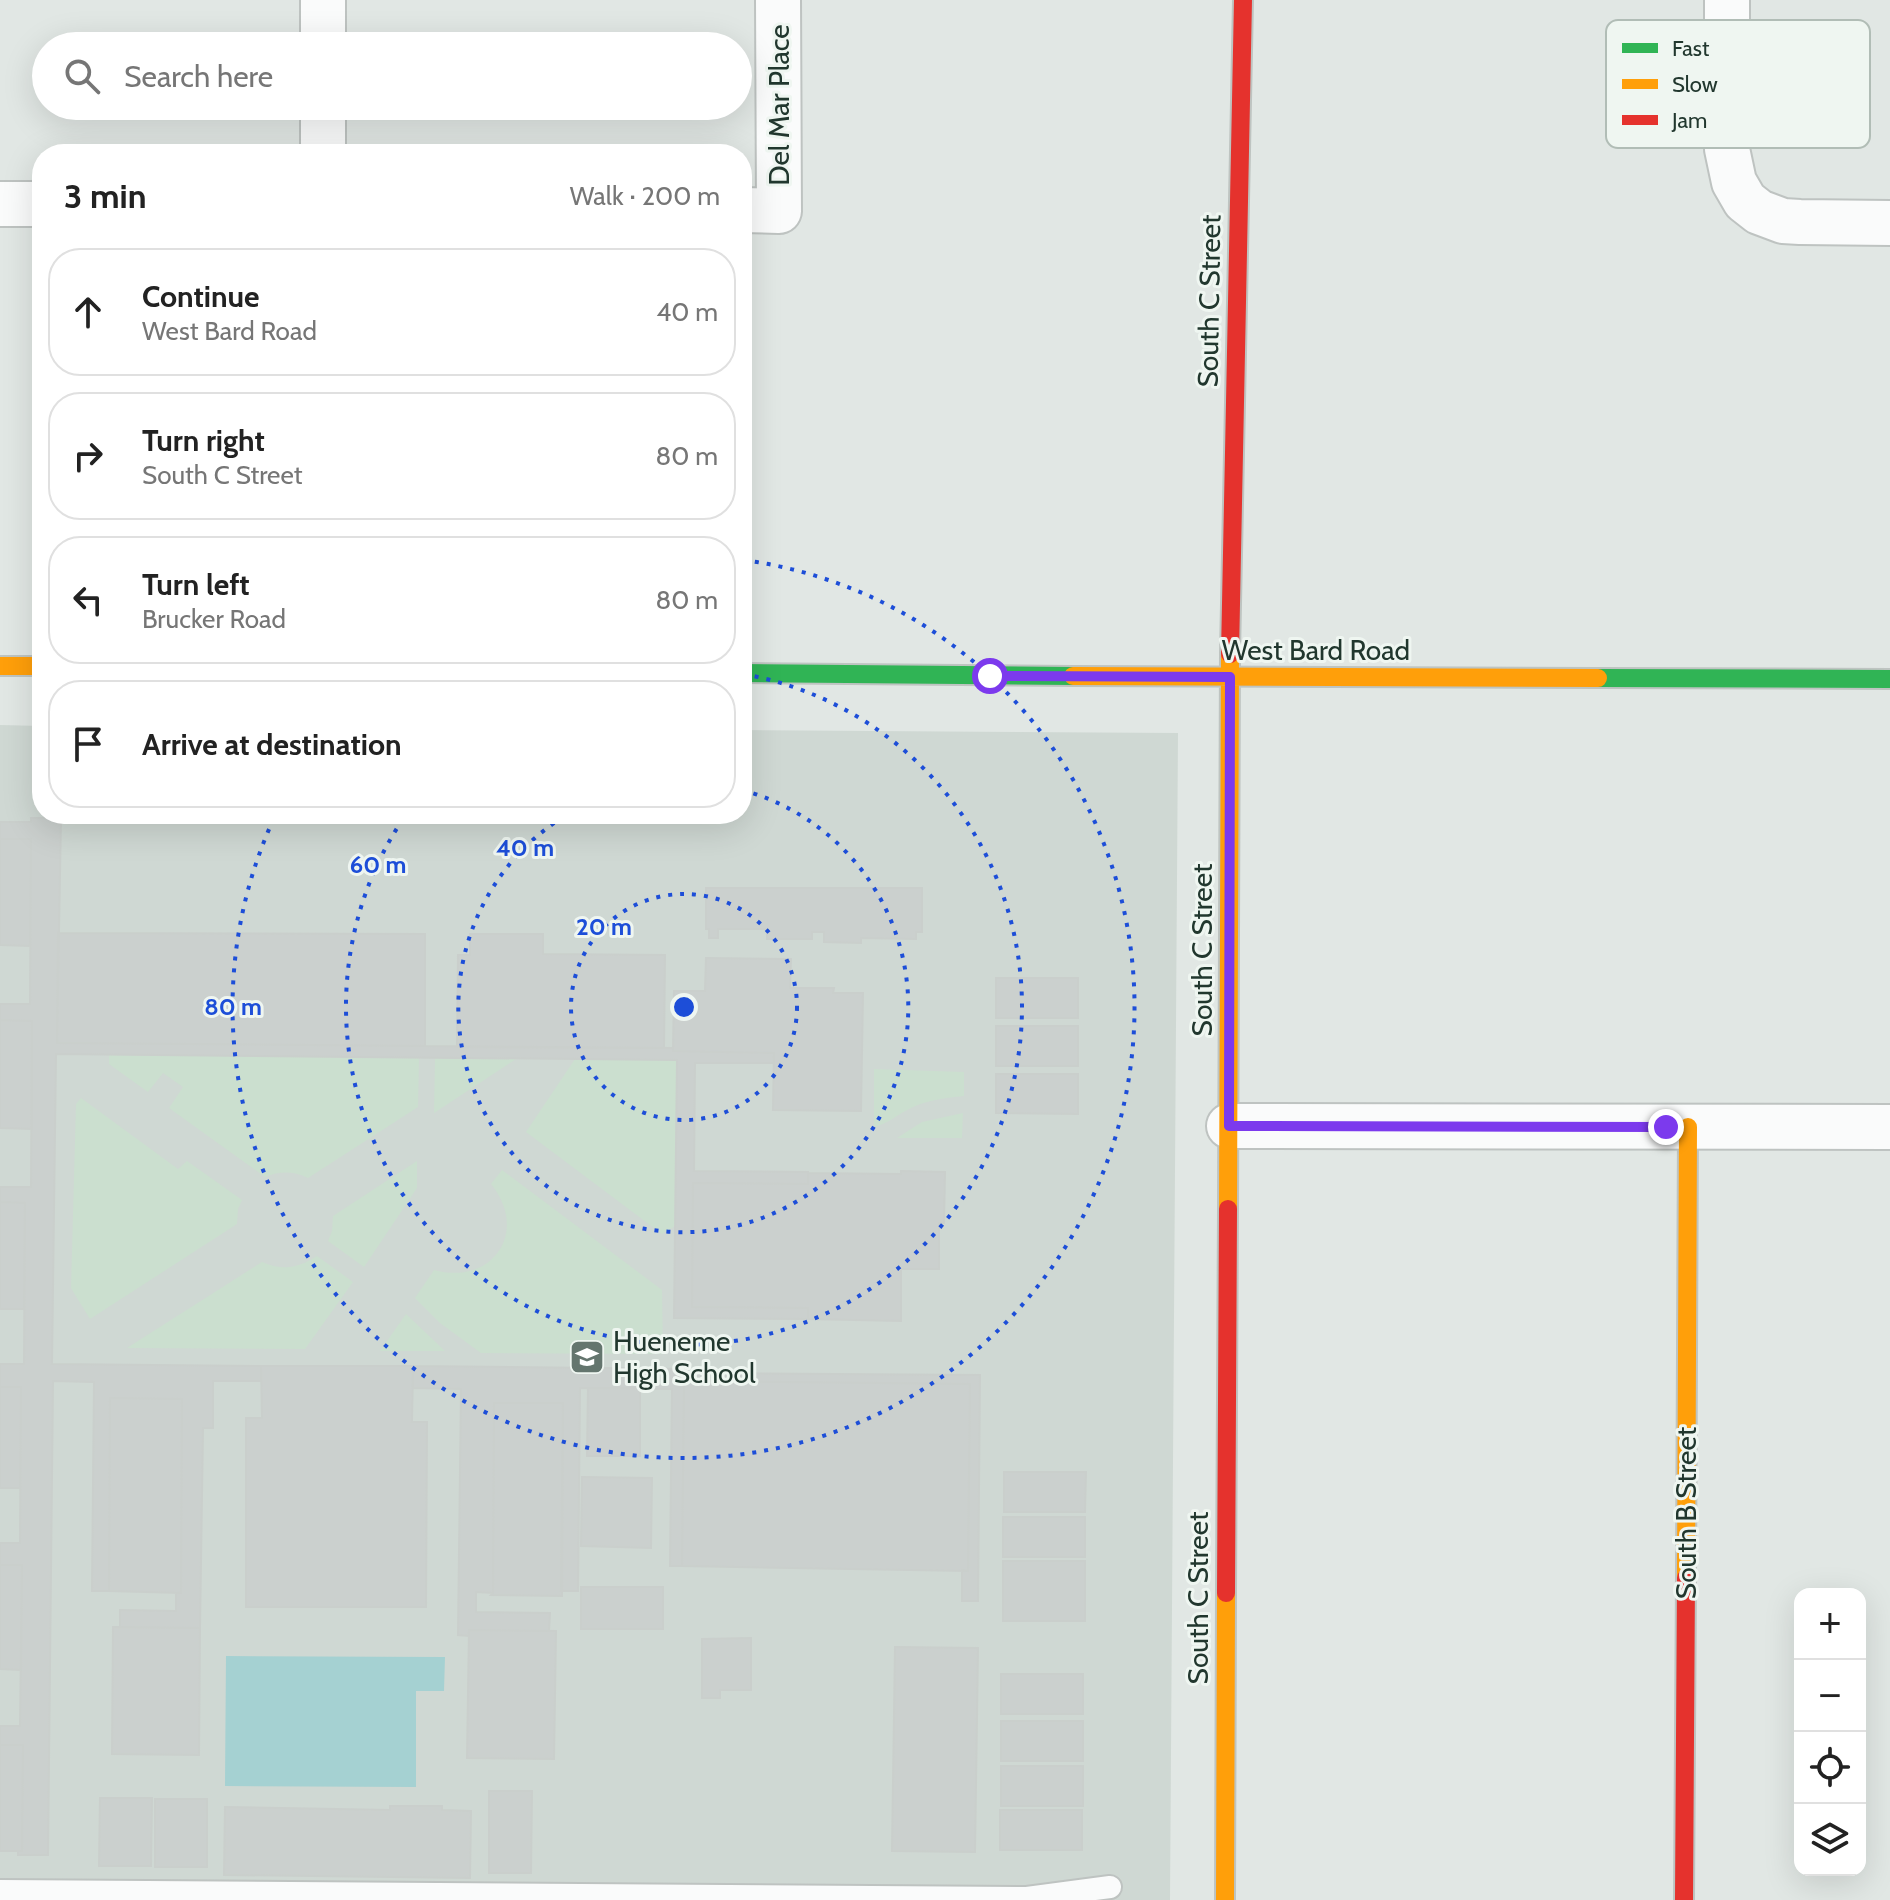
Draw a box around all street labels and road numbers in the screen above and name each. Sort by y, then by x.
street label: Del Mar Place [762,24,796,186]
street label: South C Street [1190,214,1228,388]
street label: West Bard Road [1222,633,1410,667]
street label: South C Street [1185,864,1219,1036]
street label: South B Street [1669,1427,1703,1599]
street label: South C Street [1181,1512,1215,1684]

